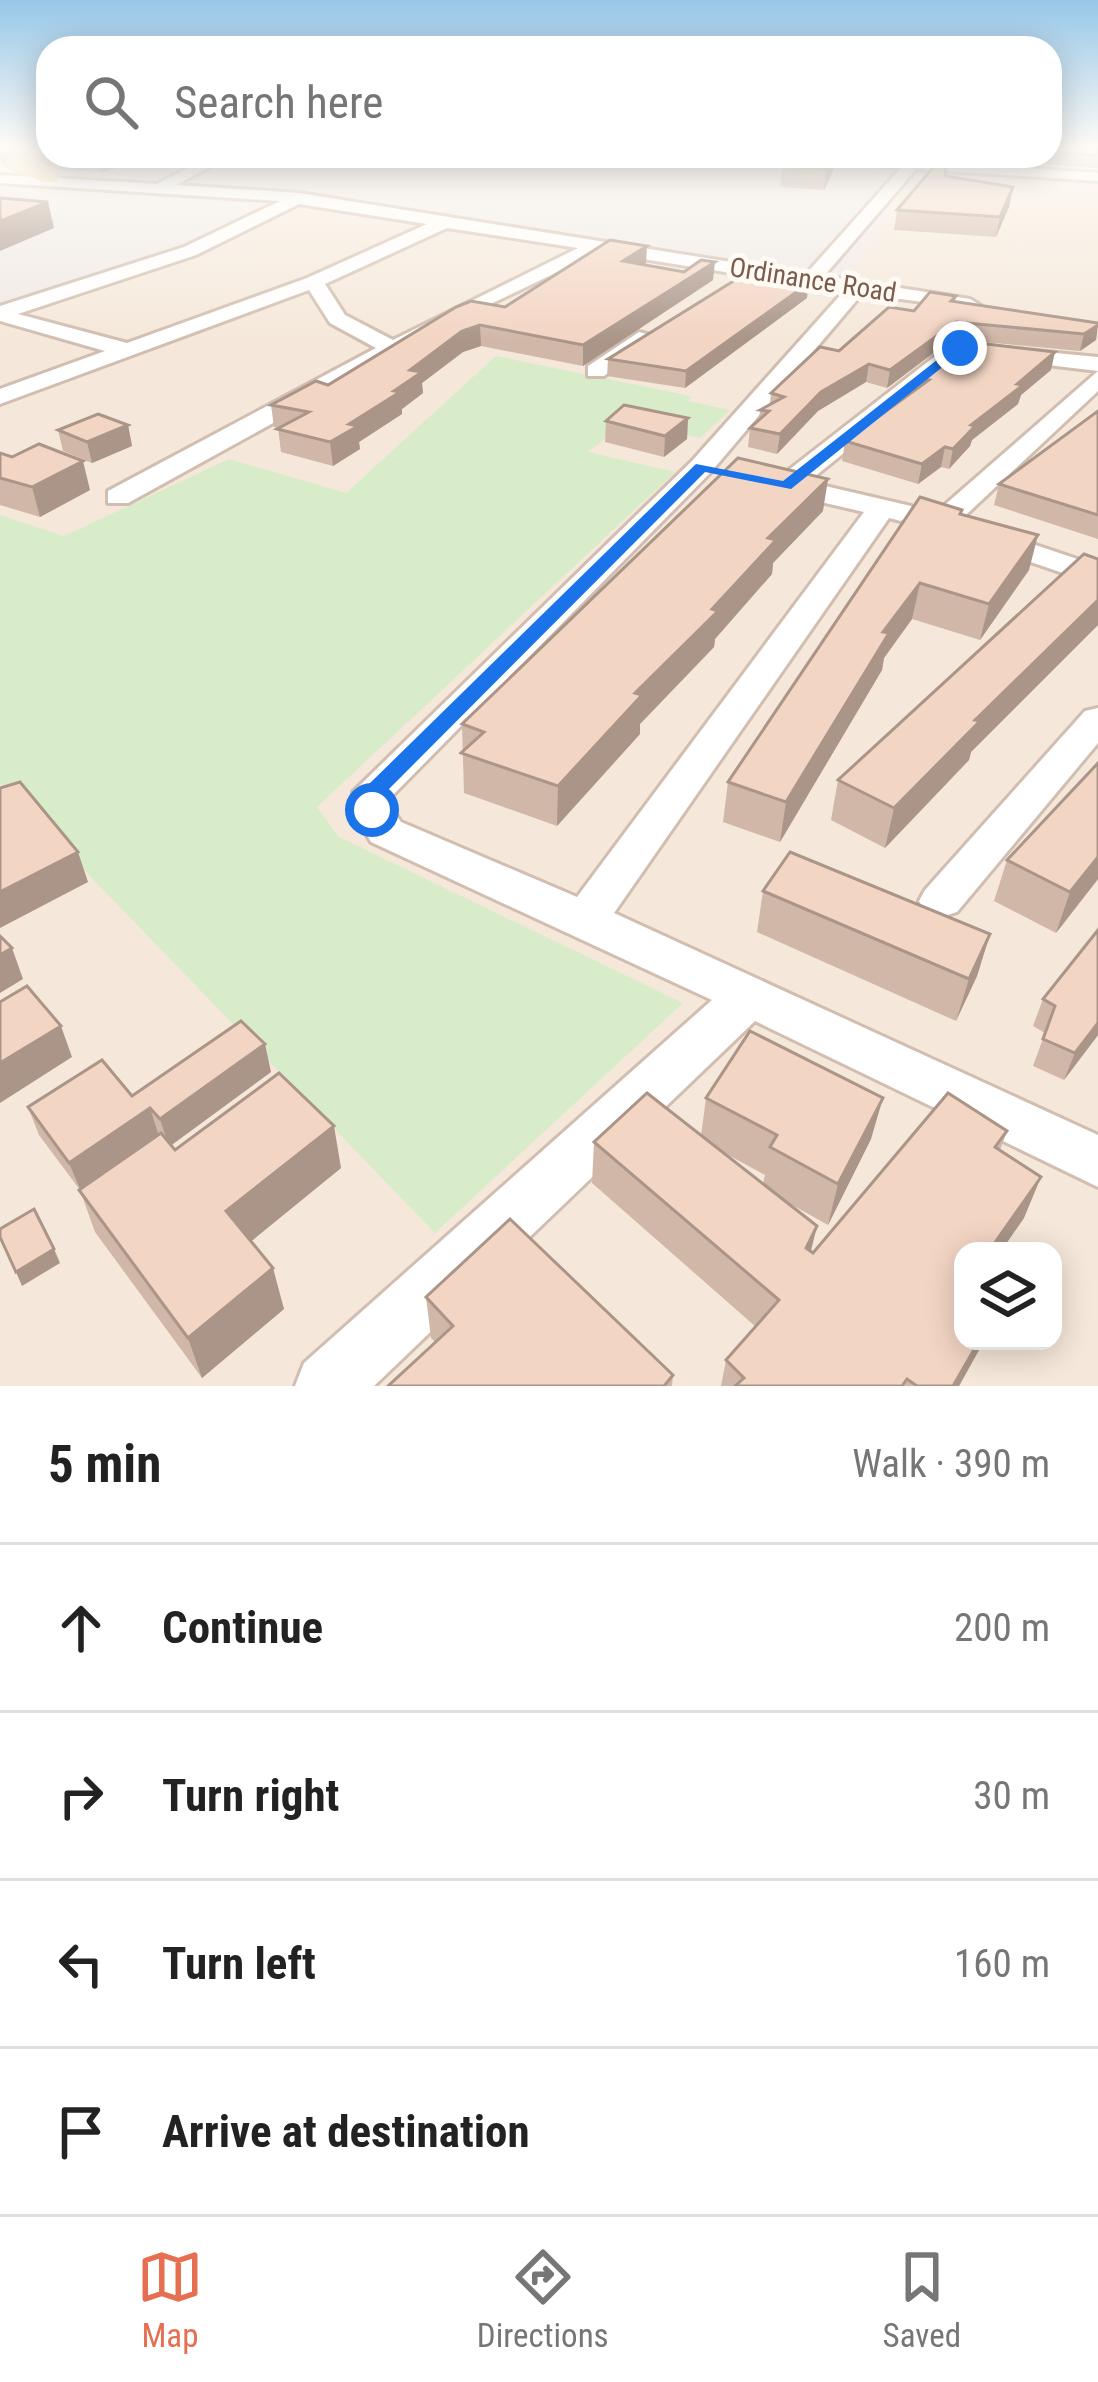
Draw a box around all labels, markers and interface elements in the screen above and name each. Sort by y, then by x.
search box [36,36,1062,168]
icon: search [78,69,144,135]
text: Search here [174,76,383,129]
street label: Ordinance Road [727,251,899,309]
route end [933,321,987,375]
route start [345,783,399,837]
map controls [954,1242,1062,1350]
button: layers [954,1242,1062,1350]
text: 5 min [48,1435,161,1494]
text: Walk · 390 m [852,1441,1050,1487]
icon: ahead [48,1595,114,1661]
text: Continue [162,1601,323,1654]
text: 200 m [954,1605,1050,1651]
icon: right [48,1763,114,1829]
text: Turn right [162,1769,339,1822]
text: 30 m [973,1773,1050,1819]
icon: left [48,1931,114,1997]
text: Turn left [162,1937,316,1990]
text: 160 m [954,1941,1050,1987]
icon: arrive [48,2099,114,2165]
text: Arrive at destination [162,2105,530,2158]
tab: Map [137,2244,203,2355]
tab: Directions [477,2244,609,2355]
tab: Saved [883,2244,961,2355]

